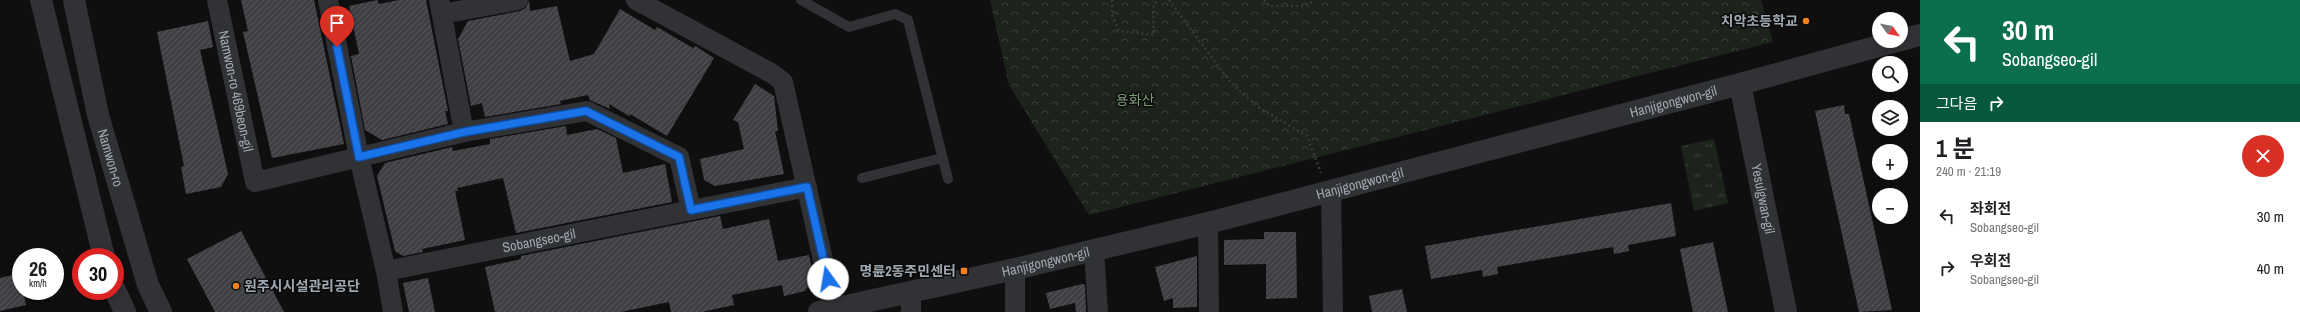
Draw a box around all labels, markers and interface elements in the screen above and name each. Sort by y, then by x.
pin [320,6,354,47]
text: 30 m [2002,11,2054,49]
icon: arrive [326,12,348,34]
place label: 치악초등학교 [1721,12,1798,30]
north arrow [1872,12,1908,48]
map controls [1872,12,1908,224]
marker: 치악초등학교 [1801,16,1811,26]
icon: left [1936,16,1988,68]
street label: Namwon-ro 469beon-gil [215,29,257,153]
text: Sobangseo-gil [2002,47,2097,72]
button: search [1872,56,1908,92]
street label: Hanjigongwon-gil [1628,81,1719,121]
park label: 용화산 [1116,91,1154,109]
icon: right [1985,92,2007,114]
text: 그다음 [1936,93,1977,114]
button: layers [1872,100,1908,136]
street label: Namwon-ro [94,127,128,189]
text: 1 분 [1936,132,1975,164]
button: close [2242,135,2284,177]
button: + [1872,144,1908,180]
street label: Yesulgwan-gil [1747,162,1779,235]
street label: Hanjigongwon-gil [1314,163,1405,203]
text: 240 m · 21:19 [1936,163,2001,180]
button: − [1872,188,1908,224]
text: 좌회전 [1970,198,2011,219]
icon: left [1936,205,1958,227]
text: 30 m [2257,206,2284,227]
text: Sobangseo-gil [1970,219,2039,236]
street label: Sobangseo-gil [501,224,577,257]
street label: Hanjigongwon-gil [1000,243,1091,281]
speed limit sign: 30 [72,248,124,300]
text: 우회전 [1970,250,2011,271]
text: 26 [29,255,47,282]
icon: right [1936,257,1958,279]
position arrow [807,258,849,300]
text: 40 m [2257,258,2284,279]
place label: 명륜2동주민센터 [859,262,956,280]
marker: 명륜2동주민센터 [959,266,969,276]
text: Sobangseo-gil [1970,271,2039,288]
text: km/h [29,277,47,290]
place label: 원주시시설관리공단 [244,277,360,295]
marker: 원주시시설관리공단 [231,281,241,291]

